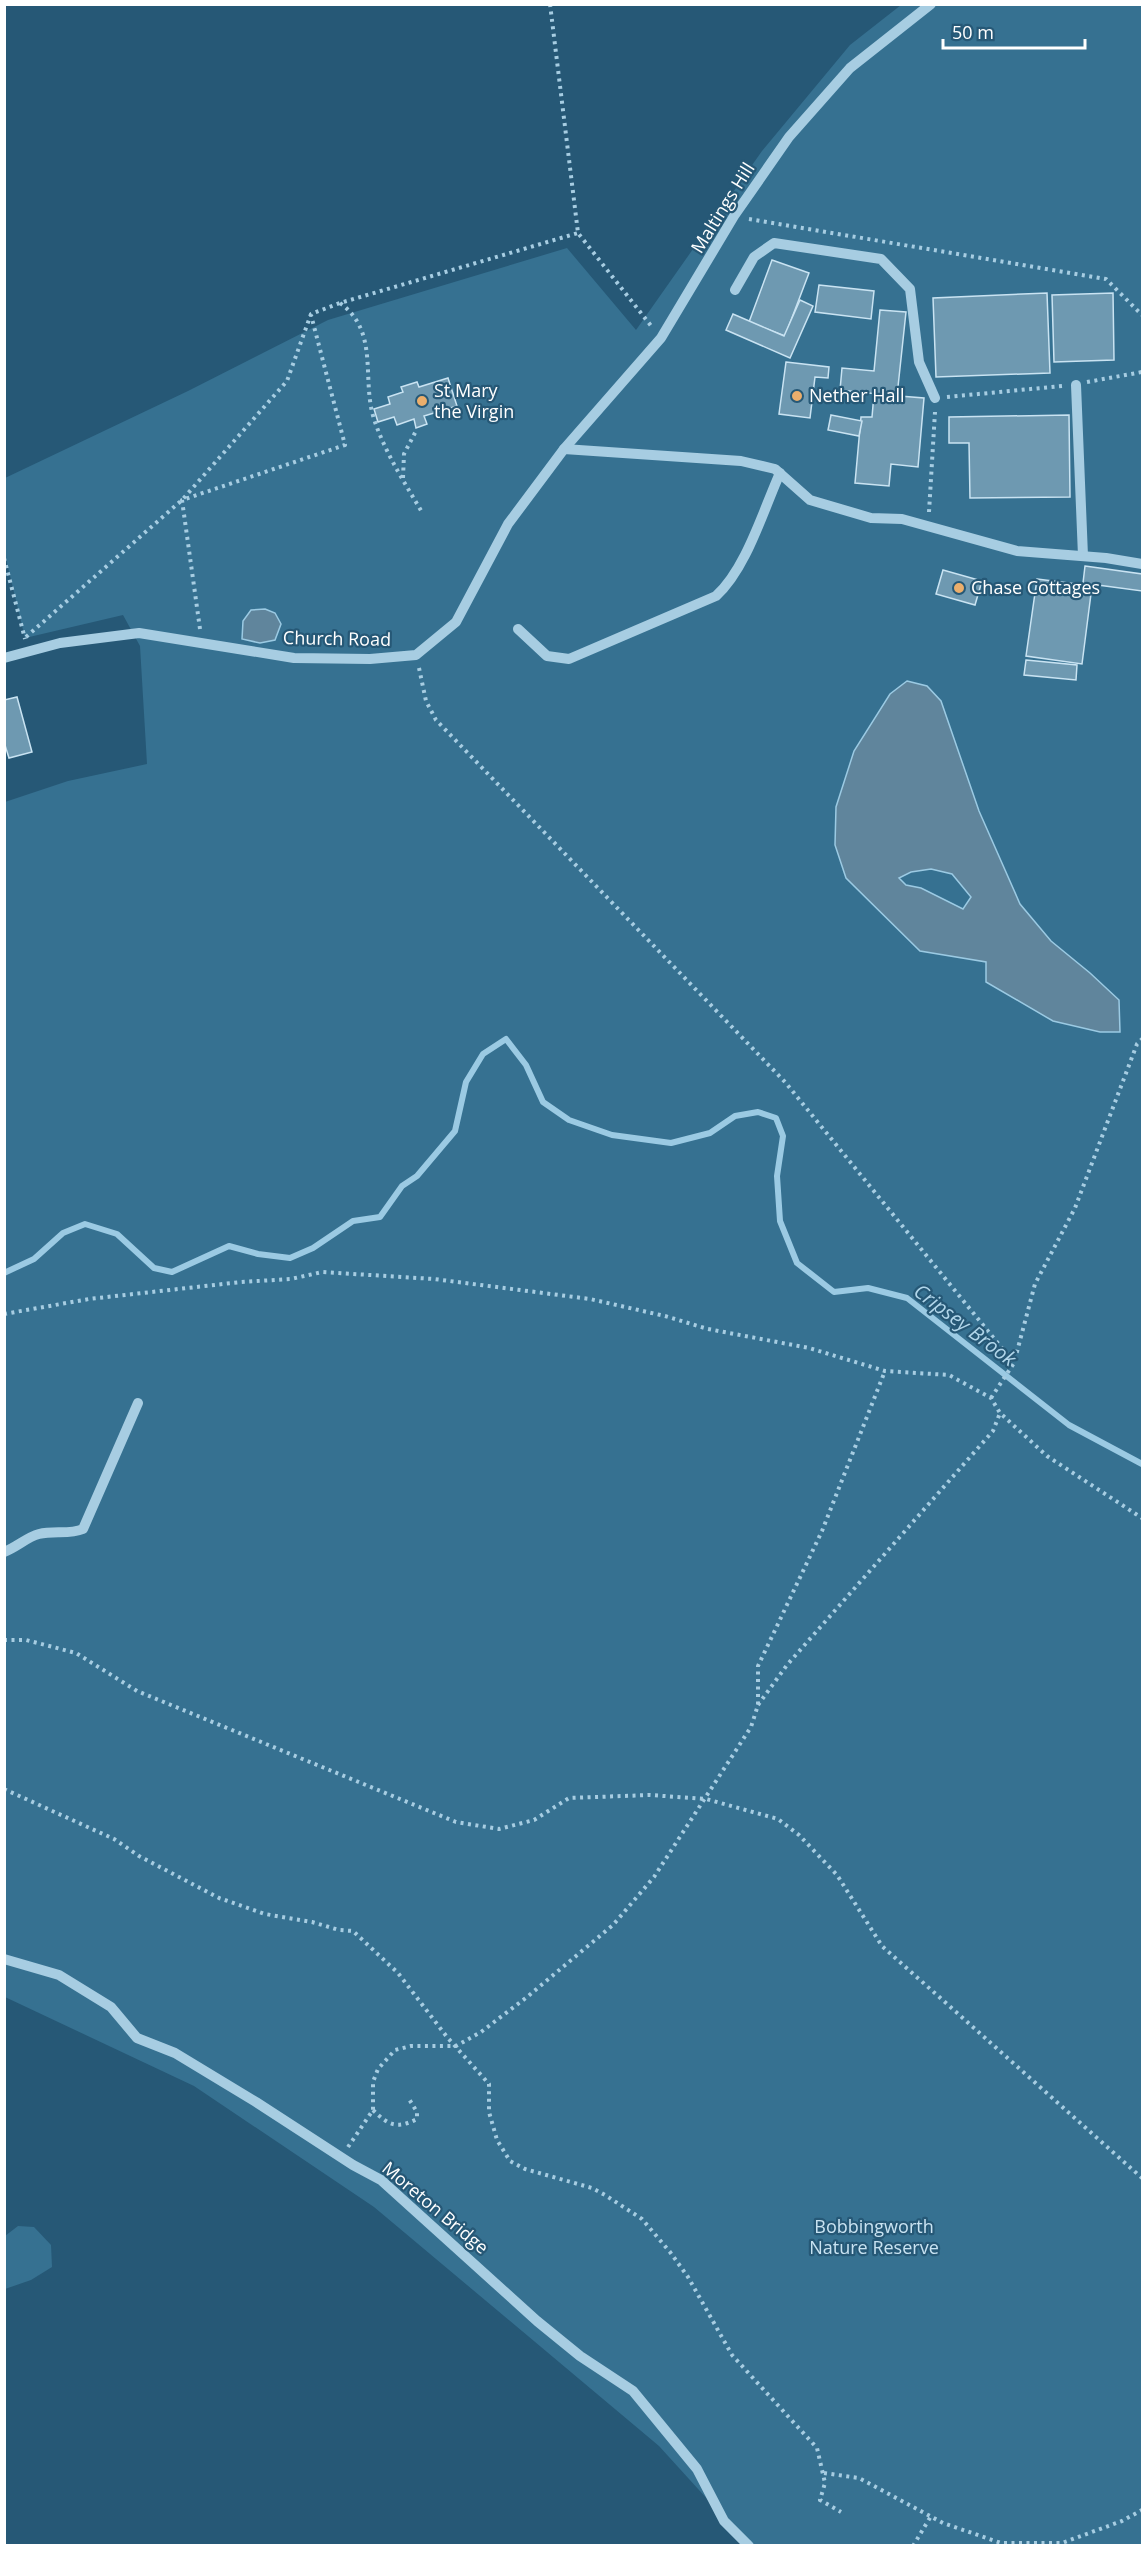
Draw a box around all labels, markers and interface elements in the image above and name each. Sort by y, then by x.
scale bar [943,12,1086,50]
text: 50 m [952,20,994,44]
street label: Maltings Hill [685,158,760,257]
place label: St Mary the Virgin [434,378,514,423]
place label: Nether Hall [809,383,905,407]
marker: Nether Hall [790,389,804,403]
marker: St Mary the Virgin [415,394,429,408]
place label: Chase Cottages [971,575,1100,599]
marker: Chase Cottages [952,581,966,595]
street label: Church Road [283,625,391,651]
water label: Cripsey Brook [909,1277,1023,1373]
street label: Moreton Bridge [377,2156,494,2259]
park label: Bobbingworth Nature Reserve [809,2214,939,2259]

